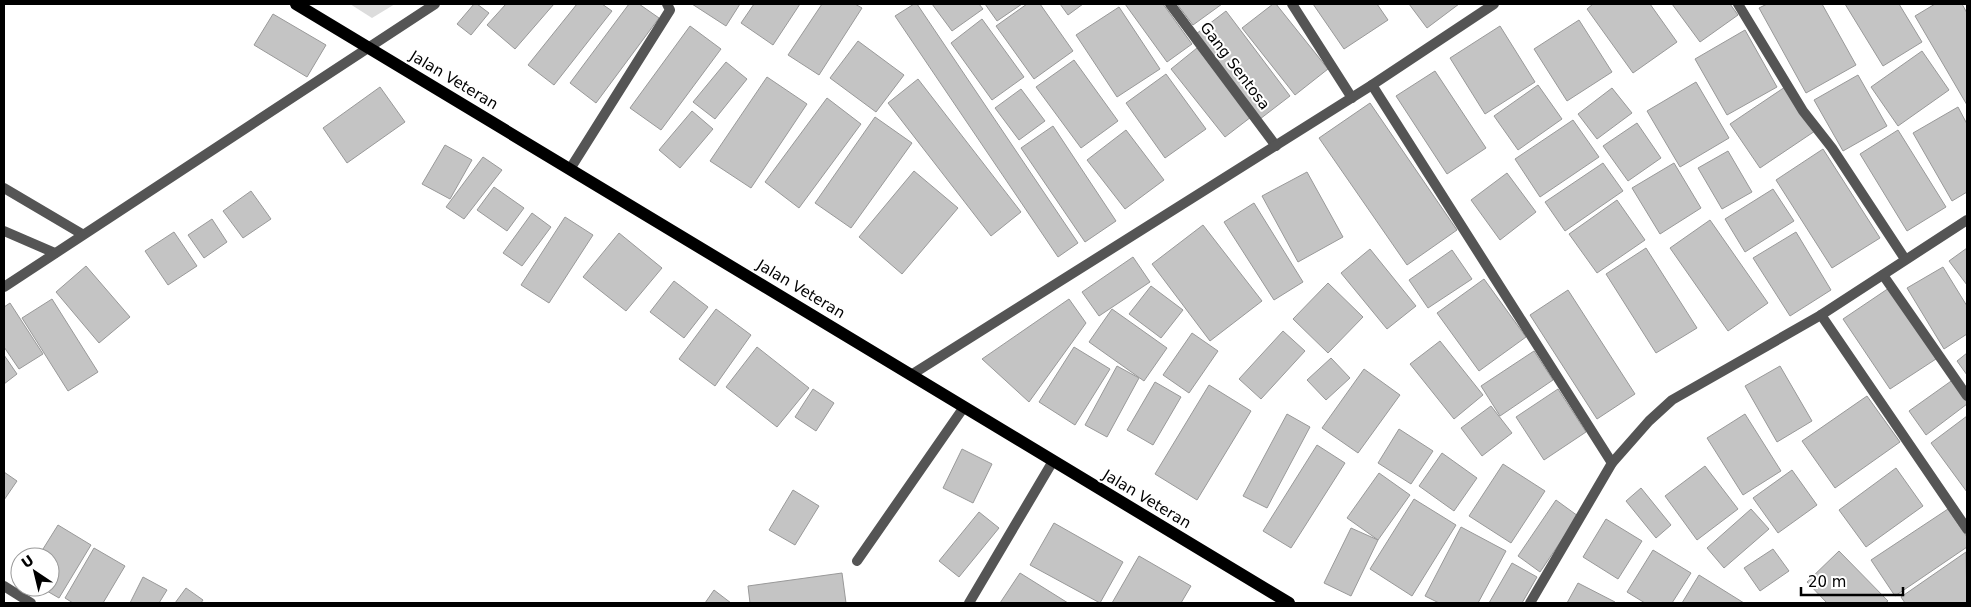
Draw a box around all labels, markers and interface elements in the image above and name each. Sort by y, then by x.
street label: Gang Sentosa [1196,19,1274,113]
street label: Jalan Veteran [406,46,501,113]
street label: Jalan Veteran [753,255,848,322]
street label: Jalan Veteran [1099,465,1194,532]
north arrow [10,547,60,597]
text: U [18,552,37,571]
scale bar [1801,564,1904,596]
text: 20 m [1808,573,1846,591]

